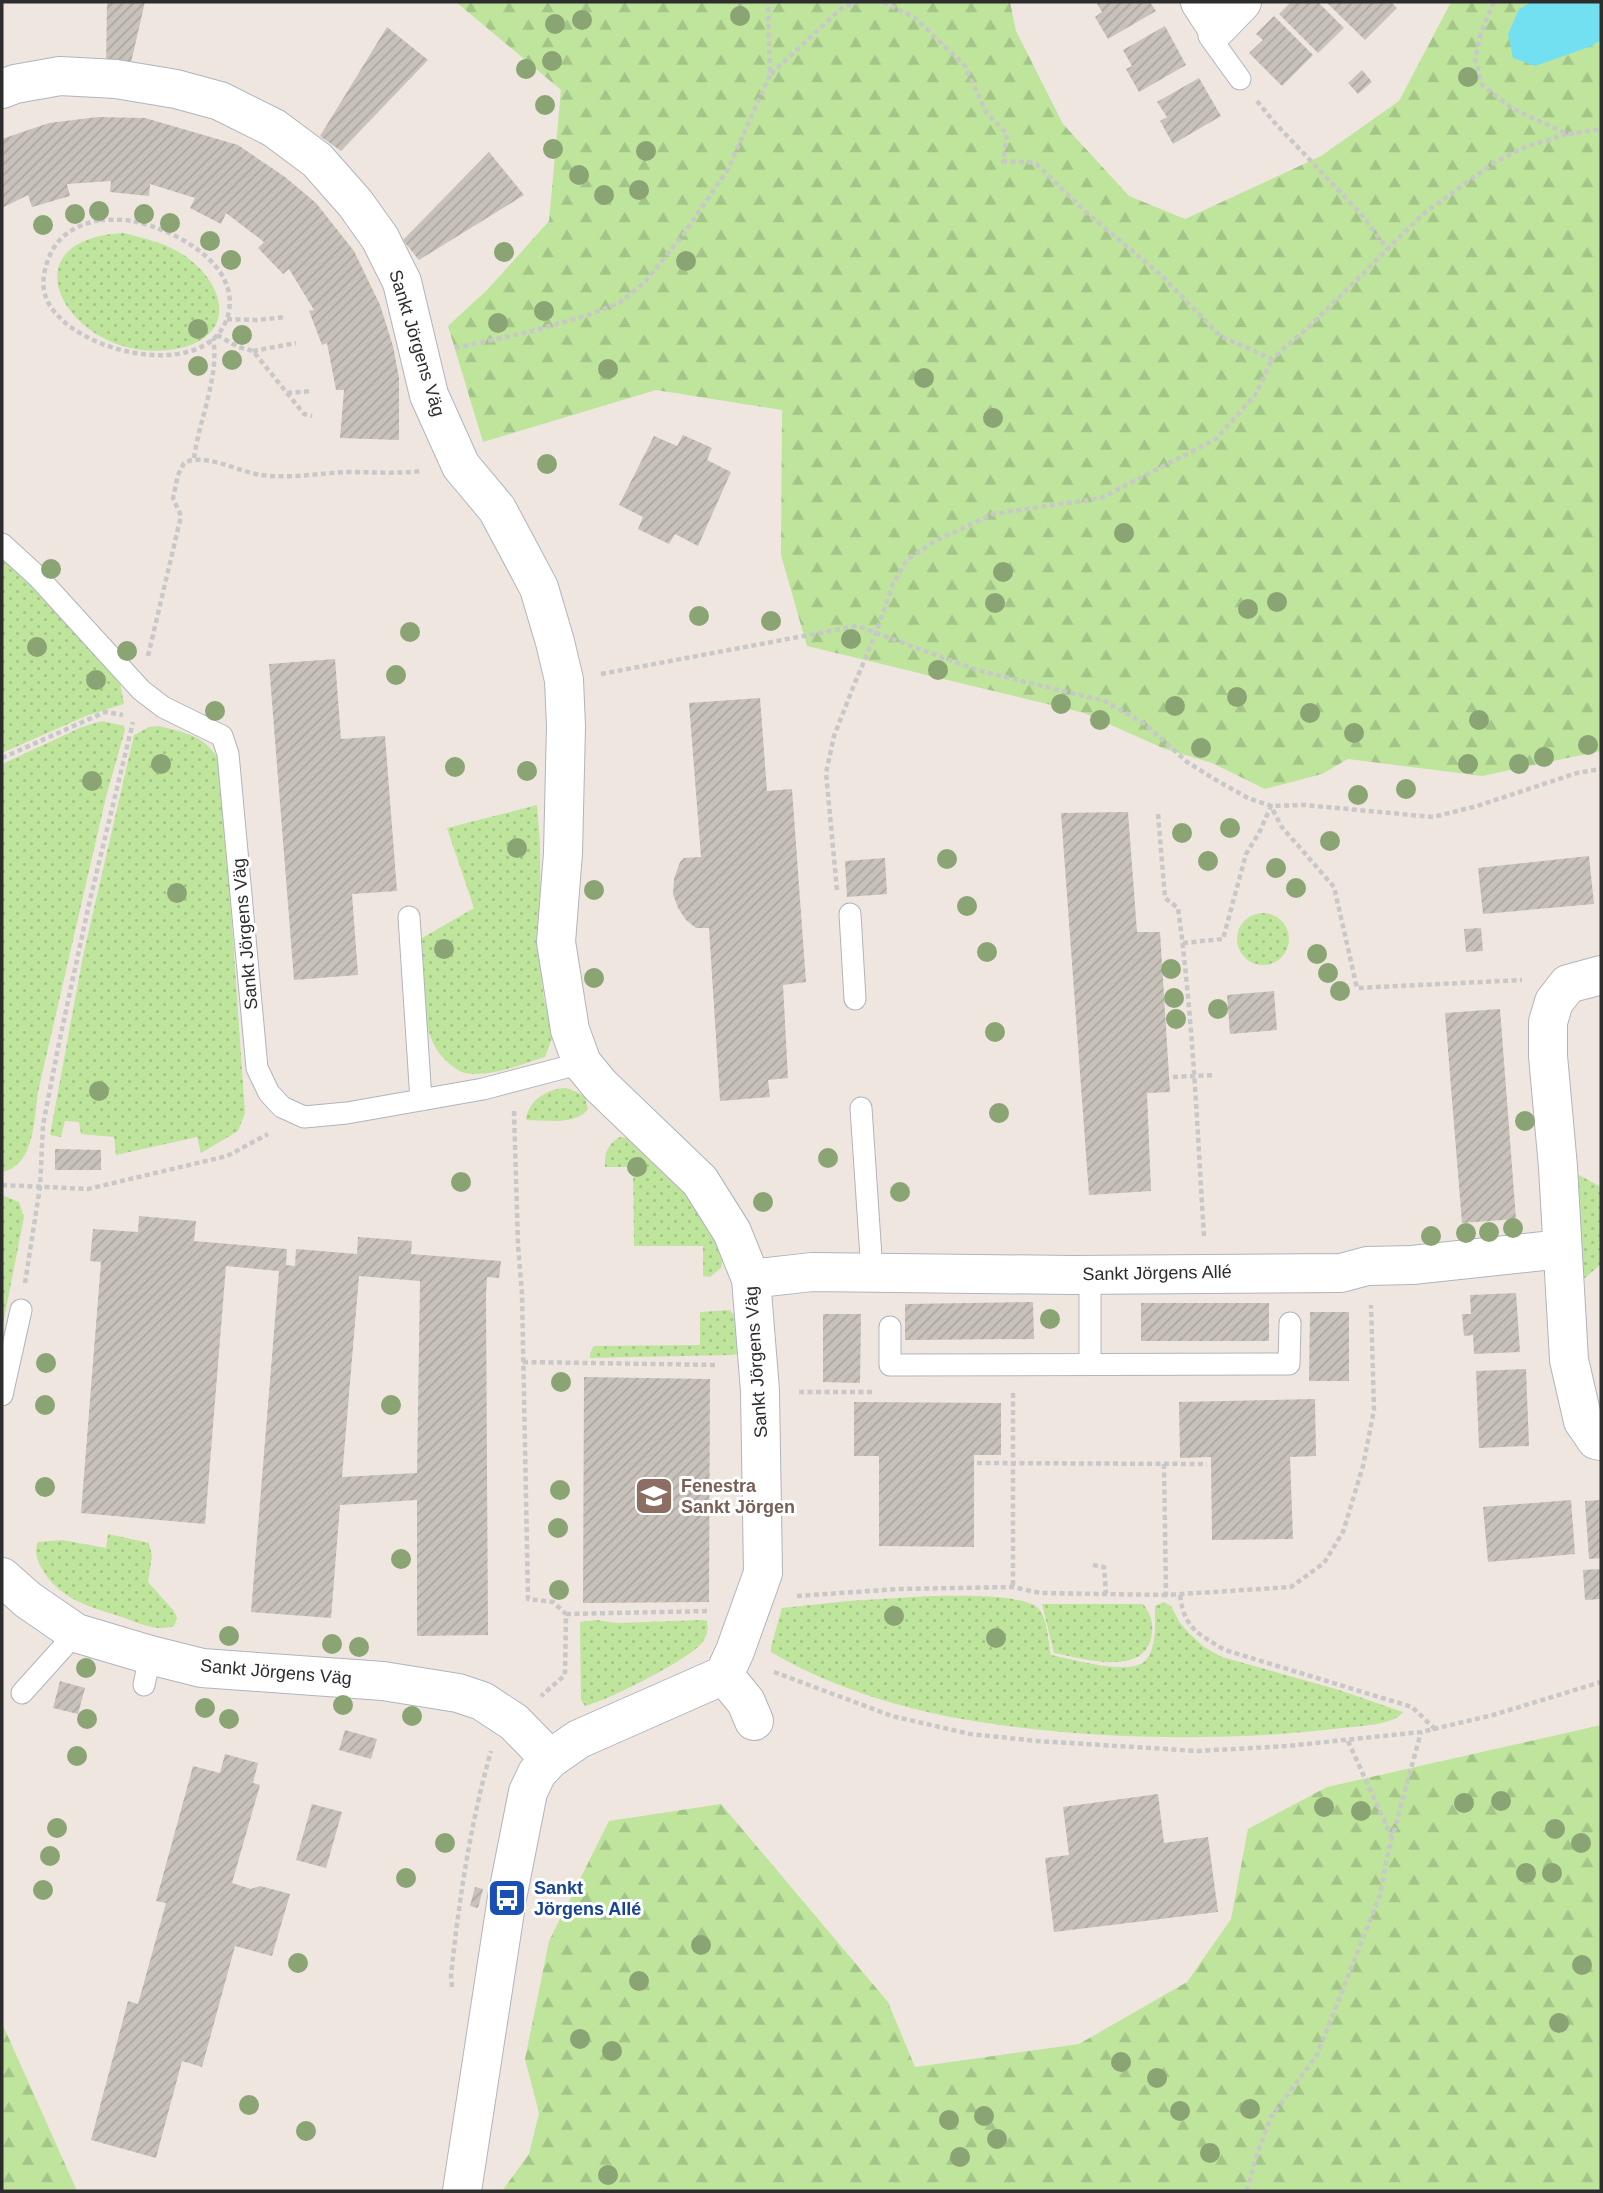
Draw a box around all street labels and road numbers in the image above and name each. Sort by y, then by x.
street label: Sankt Jörgens Väg [385,267,449,419]
street label: Sankt Jörgens Väg [228,857,262,1011]
street label: Sankt Jörgens Allé [1082,1262,1232,1284]
street label: Sankt Jörgens Väg [741,1285,771,1439]
street label: Sankt Jörgens Väg [199,1655,353,1689]

